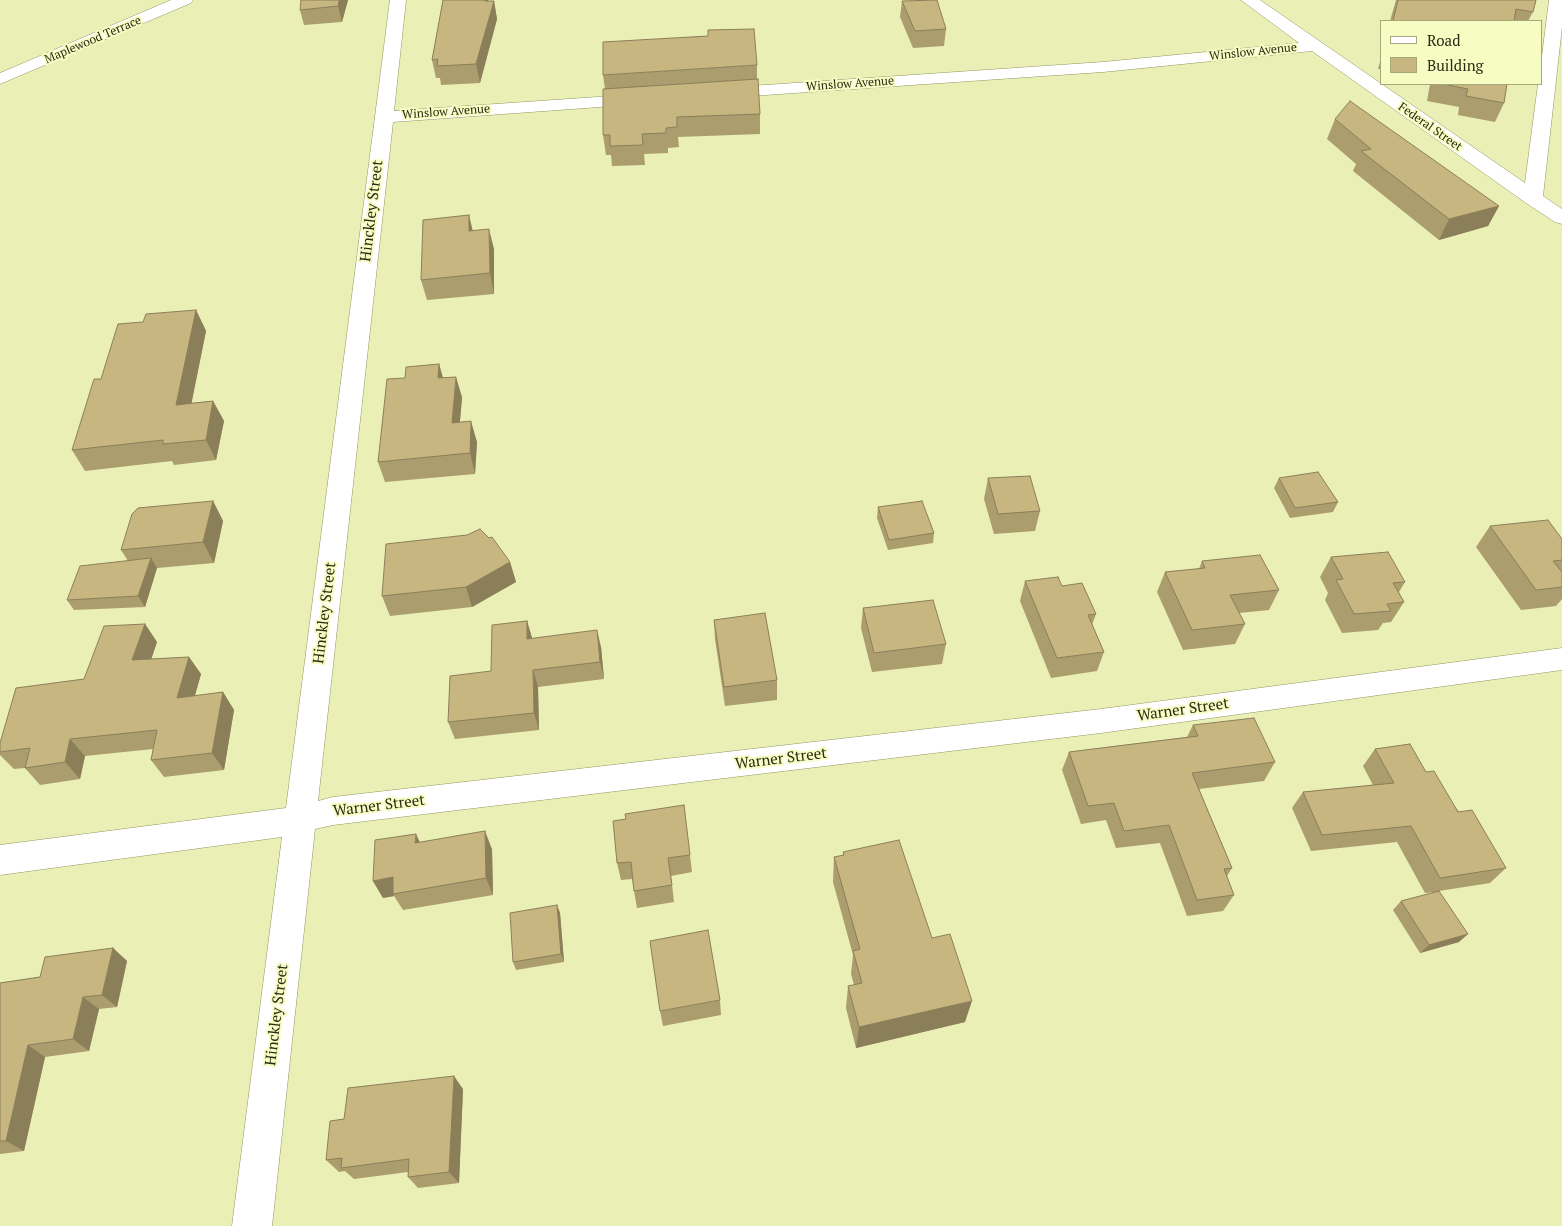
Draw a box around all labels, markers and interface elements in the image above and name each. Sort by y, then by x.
street label: Maplewood Terrace [42,13,144,67]
legend [1380,20,1542,85]
text: Road [1427,30,1460,50]
street label: Winslow Avenue [1208,40,1298,64]
text: Building [1427,55,1484,75]
street label: Winslow Avenue [806,74,894,94]
street label: Federal Street [1395,100,1465,154]
street label: Winslow Avenue [402,102,490,122]
street label: Hinckley Street [357,159,387,263]
street label: Hinckley Street [310,561,340,665]
street label: Warner Street [1136,695,1230,725]
street label: Warner Street [734,744,828,774]
street label: Warner Street [332,791,426,821]
street label: Hinckley Street [262,963,292,1067]

